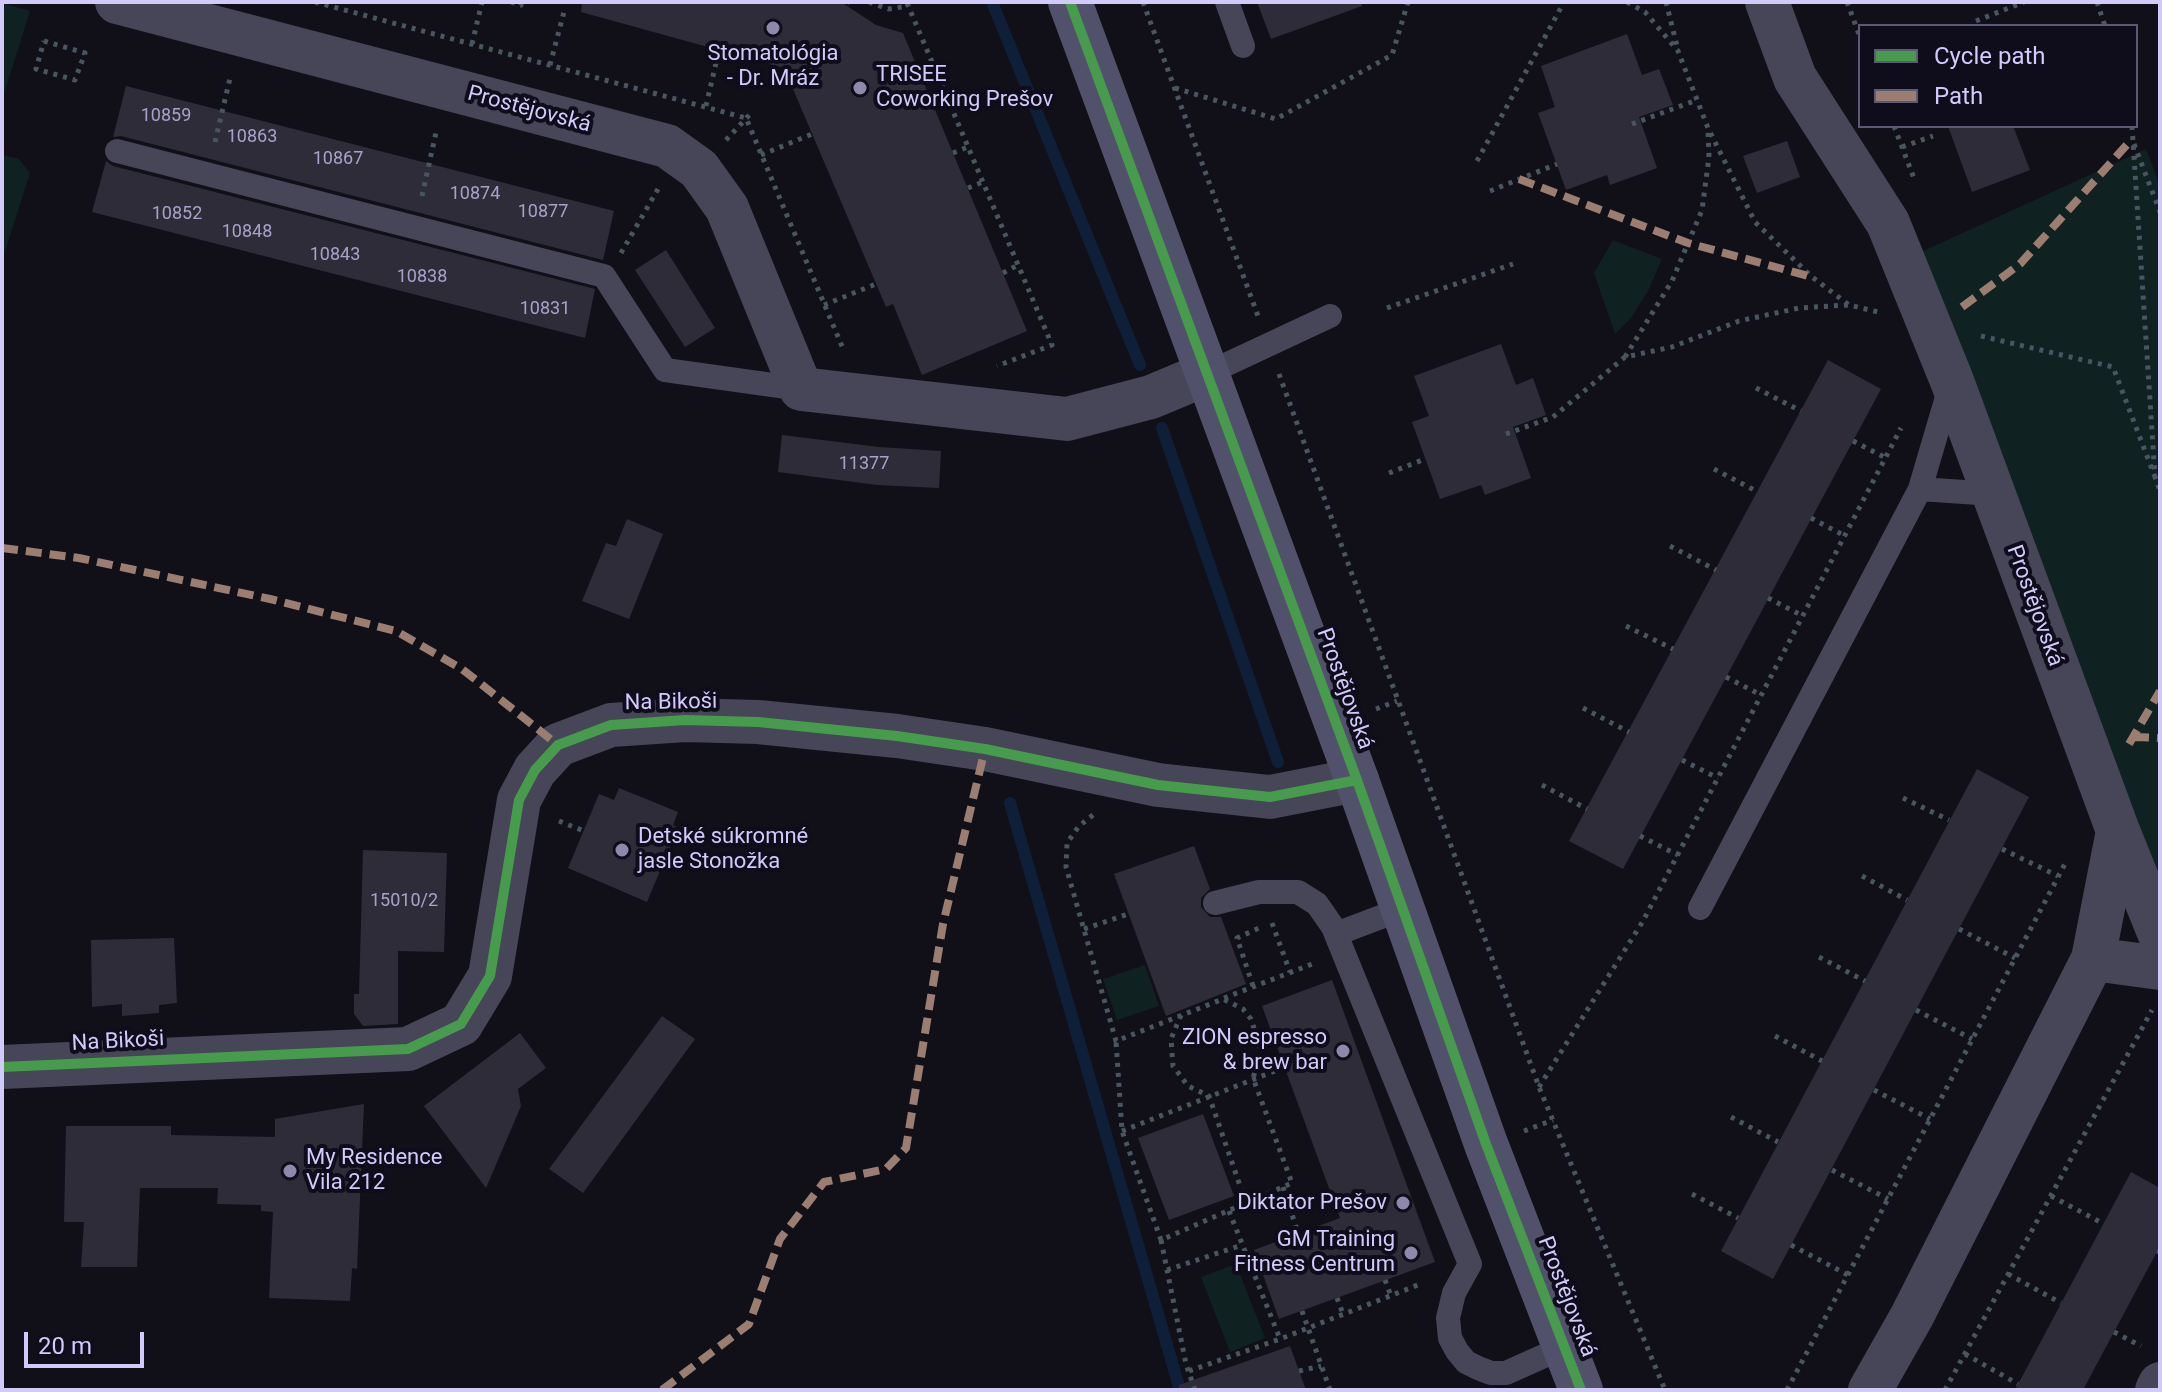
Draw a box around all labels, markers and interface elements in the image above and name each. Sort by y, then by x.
marker: Stomatológia - Dr. Mráz [764,19,782,37]
legend [1858,24,2138,128]
place label: Stomatológia - Dr. Mráz [708,41,838,92]
text: Cycle path [1934,42,2046,70]
place label: TRISEE Coworking Prešov [876,62,1053,114]
marker: TRISEE Coworking Prešov [851,79,869,97]
street label: Prostějovská [464,81,594,139]
text: Path [1934,82,1983,110]
house number: 10859 [141,105,191,127]
house number: 10863 [227,126,277,148]
house number: 10867 [313,148,363,170]
house number: 10874 [450,183,500,205]
house number: 10877 [518,201,568,223]
house number: 10852 [152,203,202,225]
house number: 10848 [222,221,272,243]
house number: 10843 [310,244,360,266]
house number: 10838 [397,266,447,288]
house number: 10831 [520,298,570,320]
house number: 11377 [839,453,889,475]
street label: Prostějovská [2000,542,2068,670]
street label: Prostějovská [1310,625,1378,753]
street label: Na Bikoši [624,689,718,717]
place label: Detské súkromné jasle Stonožka [638,824,808,876]
marker: Detské súkromné jasle Stonožka [613,841,631,859]
house number: 15010/2 [370,890,438,912]
place label: ZION espresso & brew bar [1182,1025,1327,1076]
street label: Na Bikoši [71,1026,165,1058]
marker: ZION espresso & brew bar [1334,1042,1352,1060]
place label: My Residence Vila 212 [306,1145,442,1196]
marker: My Residence Vila 212 [281,1162,299,1180]
place label: Diktator Prešov [1237,1190,1387,1216]
marker: Diktator Prešov [1394,1194,1412,1212]
place label: GM Training Fitness Centrum [1234,1227,1395,1278]
street label: Prostějovská [1531,1233,1601,1361]
marker: GM Training Fitness Centrum [1402,1244,1420,1262]
scale bar [28,1316,148,1366]
text: 20 m [38,1332,92,1360]

